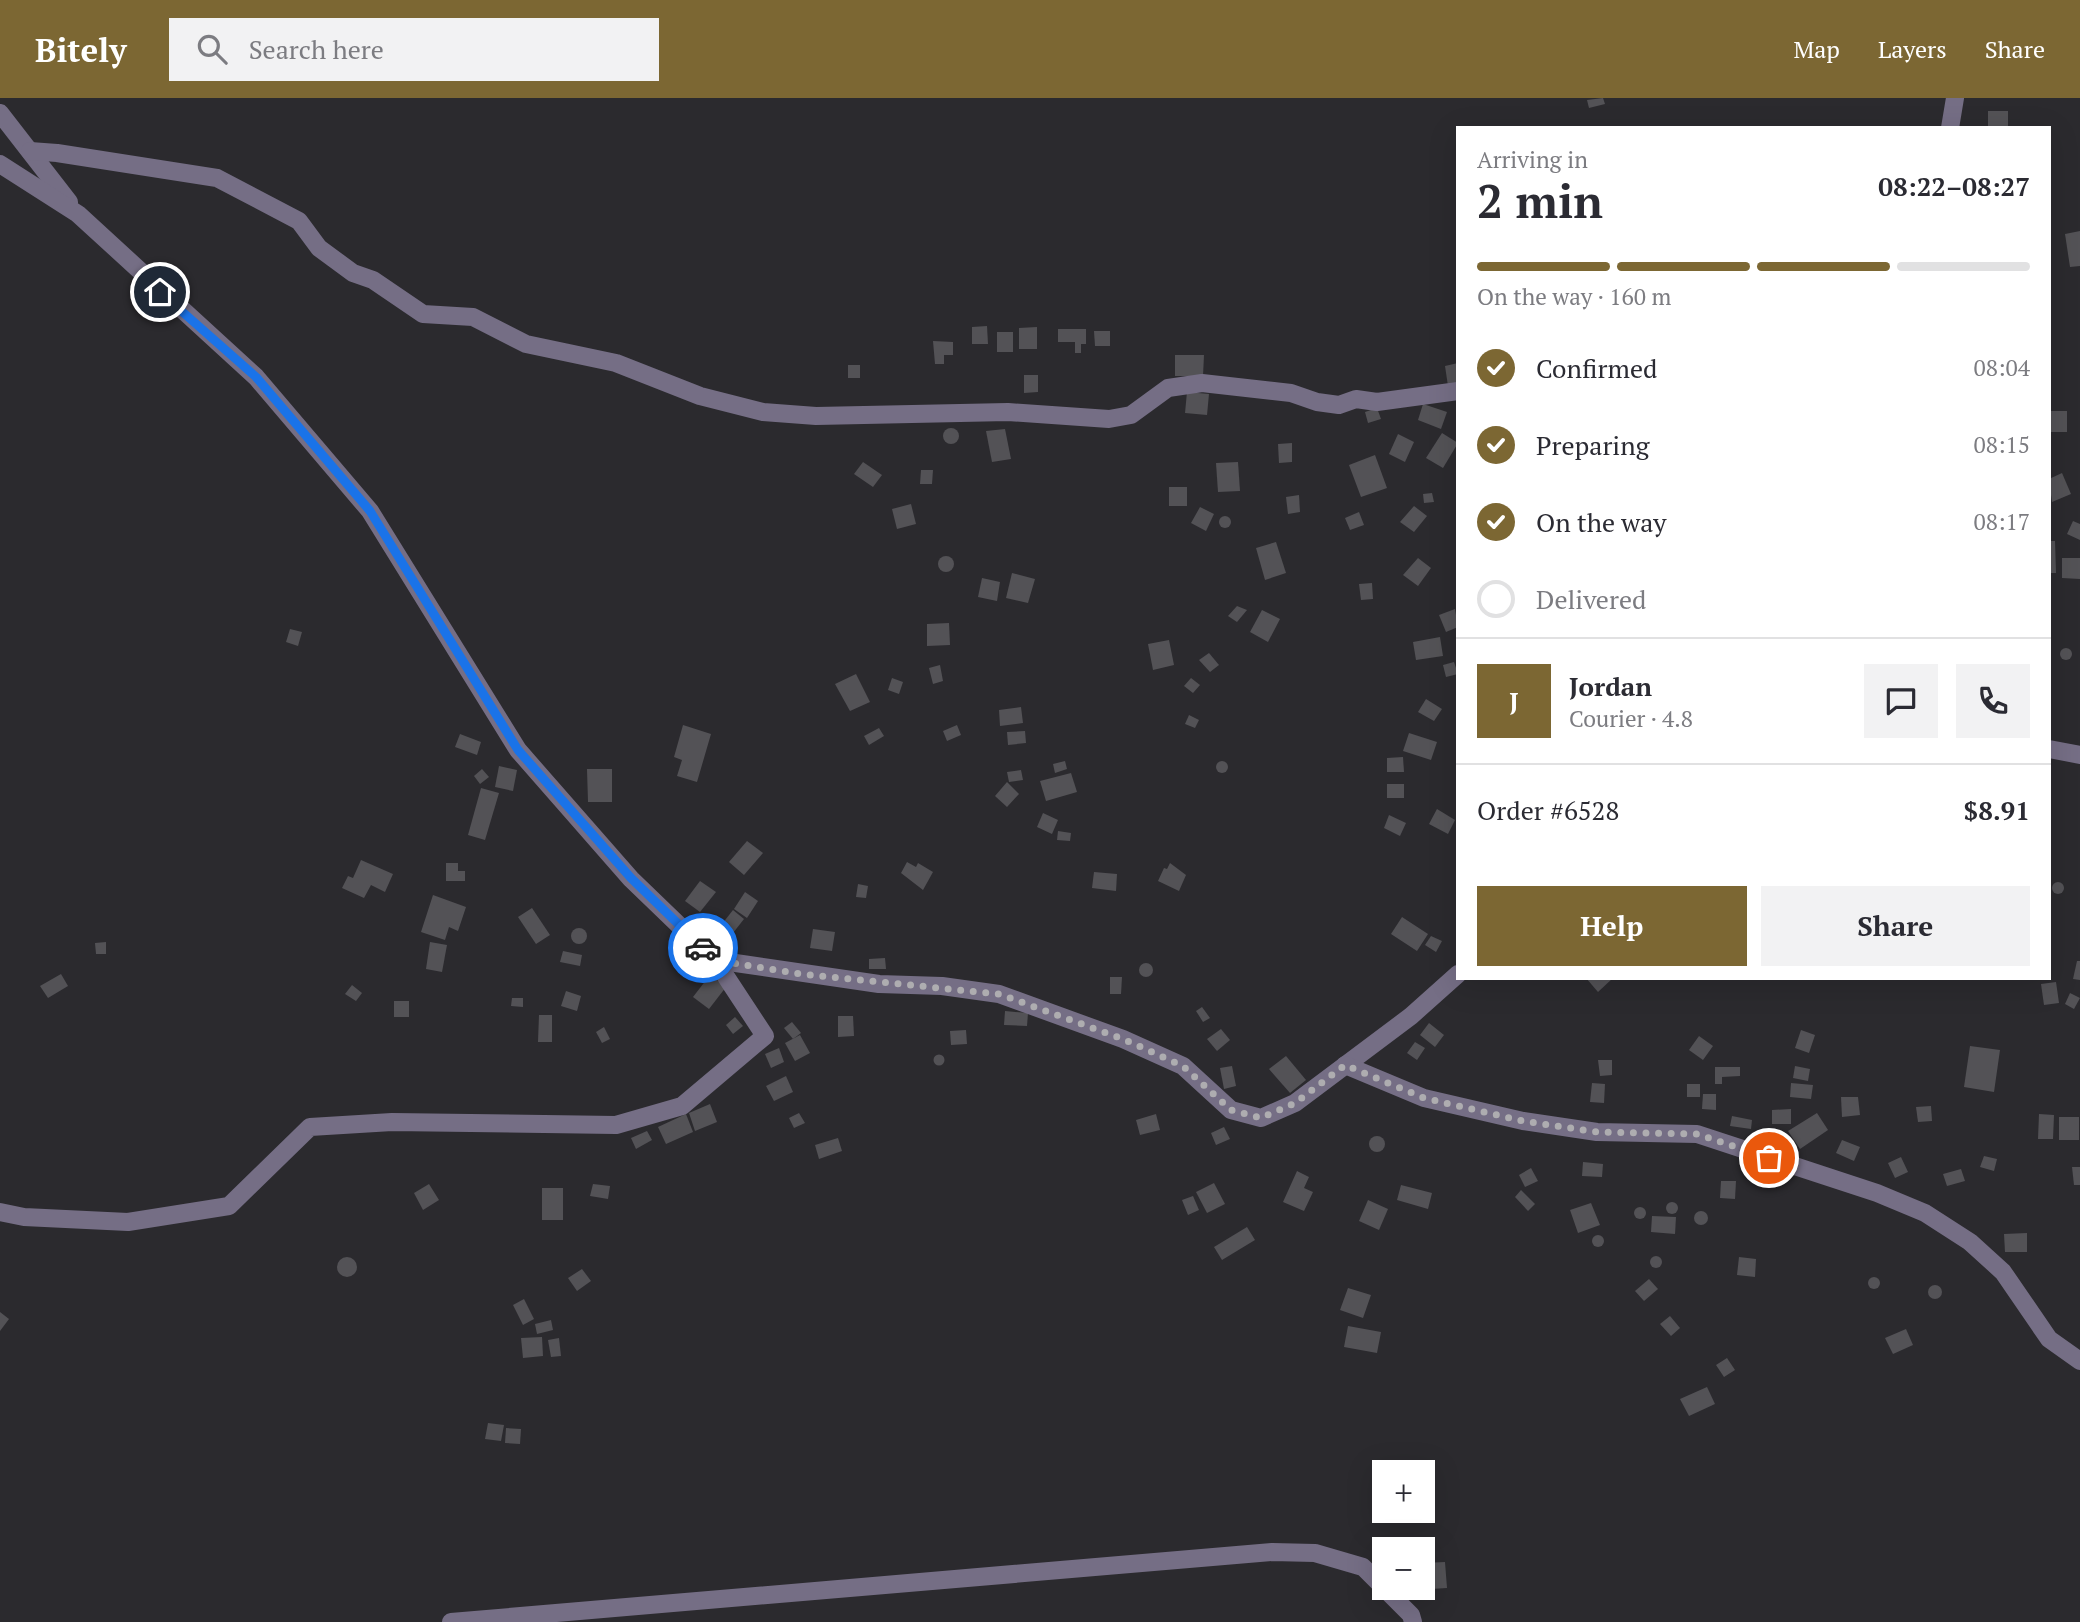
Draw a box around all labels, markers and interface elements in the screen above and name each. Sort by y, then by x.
search box [169,18,659,81]
text: Bitely [35,28,127,71]
icon: search [193,30,231,68]
text: Search here [249,32,384,66]
text: Map [1793,33,1840,65]
text: Layers [1878,33,1947,65]
text: Share [1985,33,2045,65]
text: Arriving in [1477,144,1588,175]
text: 08:22–08:27 [1878,169,2030,203]
text: 2 min [1477,170,1603,231]
pin [130,262,190,322]
icon: home [141,273,179,311]
text: On the way · 160 m [1477,281,1671,312]
icon: check [1477,349,1515,387]
text: Confirmed [1536,351,1657,385]
text: 08:04 [1973,352,2030,383]
icon: check [1477,426,1515,464]
text: Preparing [1536,428,1649,462]
text: 08:15 [1973,429,2030,460]
icon: check [1477,503,1515,541]
text: On the way [1536,505,1667,539]
text: 08:17 [1973,506,2030,537]
text: Delivered [1536,582,1646,616]
button: chat [1864,664,1938,738]
button: phone [1956,664,2030,738]
text: Jordan [1569,669,1652,703]
text: J [1509,684,1519,718]
text: Courier · 4.8 [1569,703,1693,734]
text: Order #6528 [1477,793,1619,827]
text: $8.91 [1964,793,2030,827]
button: Help [1477,886,1747,966]
button: Share [1761,886,2030,966]
courier [668,913,738,983]
icon: car [684,929,722,967]
pin [1739,1128,1799,1188]
icon: bag [1750,1139,1788,1177]
map controls [1372,1460,1435,1600]
button: + [1372,1460,1435,1523]
button: − [1372,1537,1435,1600]

